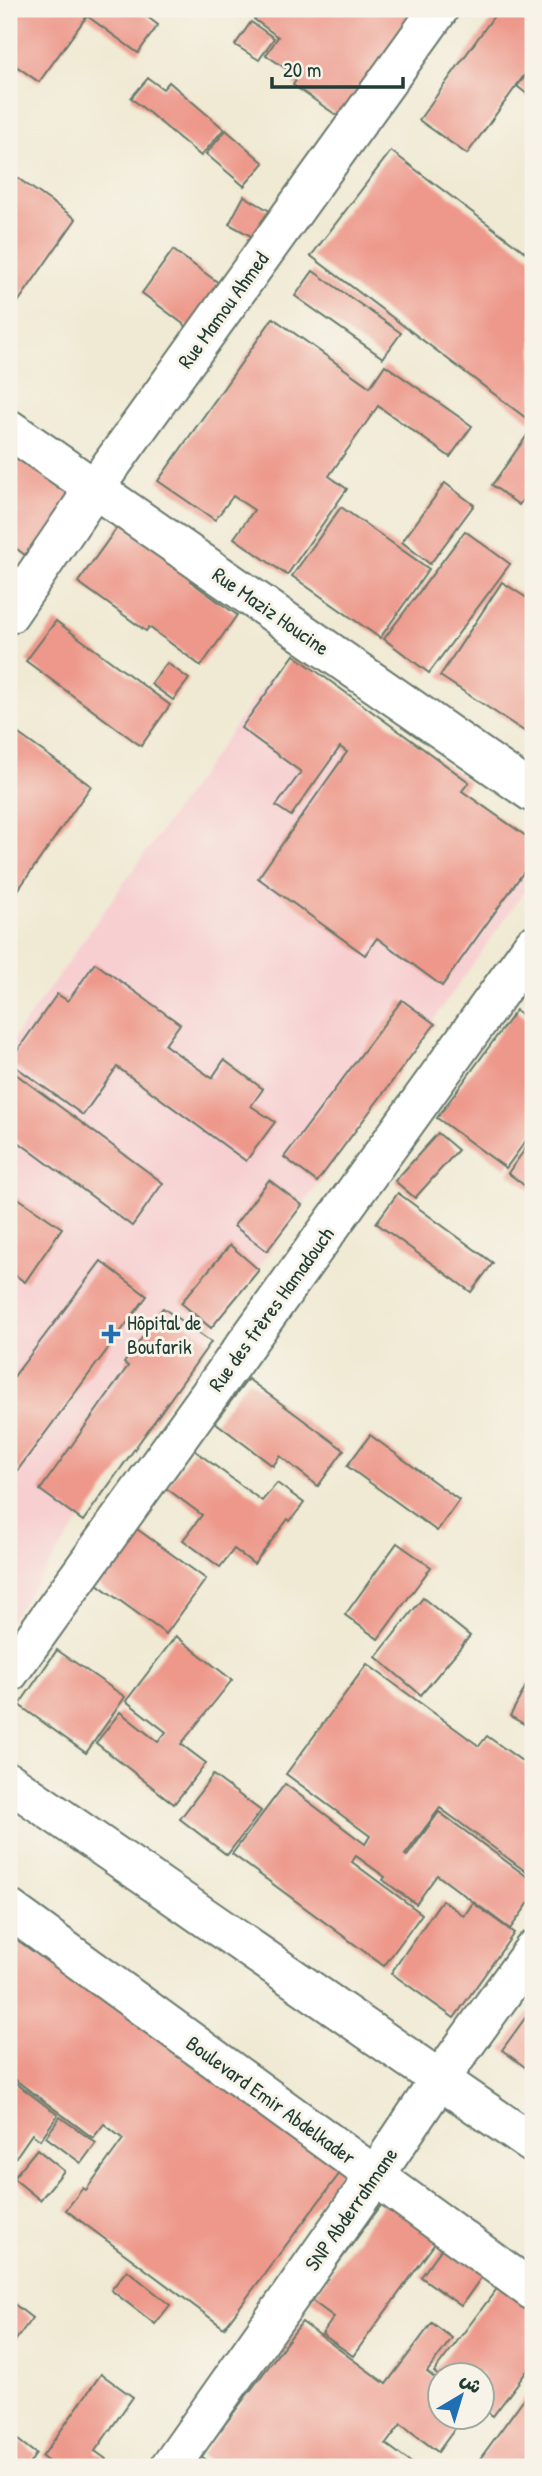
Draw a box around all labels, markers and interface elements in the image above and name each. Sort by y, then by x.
scale bar [272,46,404,90]
text: 20 m [283,55,321,84]
street label: Rue Mamou Ahmed [171,246,275,374]
street label: Rue Maziz Houcine [207,560,335,662]
street label: Rue des frères Hamadouch [202,1221,341,1397]
place label: Hôpital de Boufarik [127,1308,201,1361]
marker: Hôpital de Boufarik [101,1324,121,1344]
street label: Boulevard Emir Abdelkader [180,2029,362,2171]
street label: SNP Abderrahmane [298,2141,404,2277]
north arrow [426,2360,496,2430]
text: ش [455,2366,488,2399]

